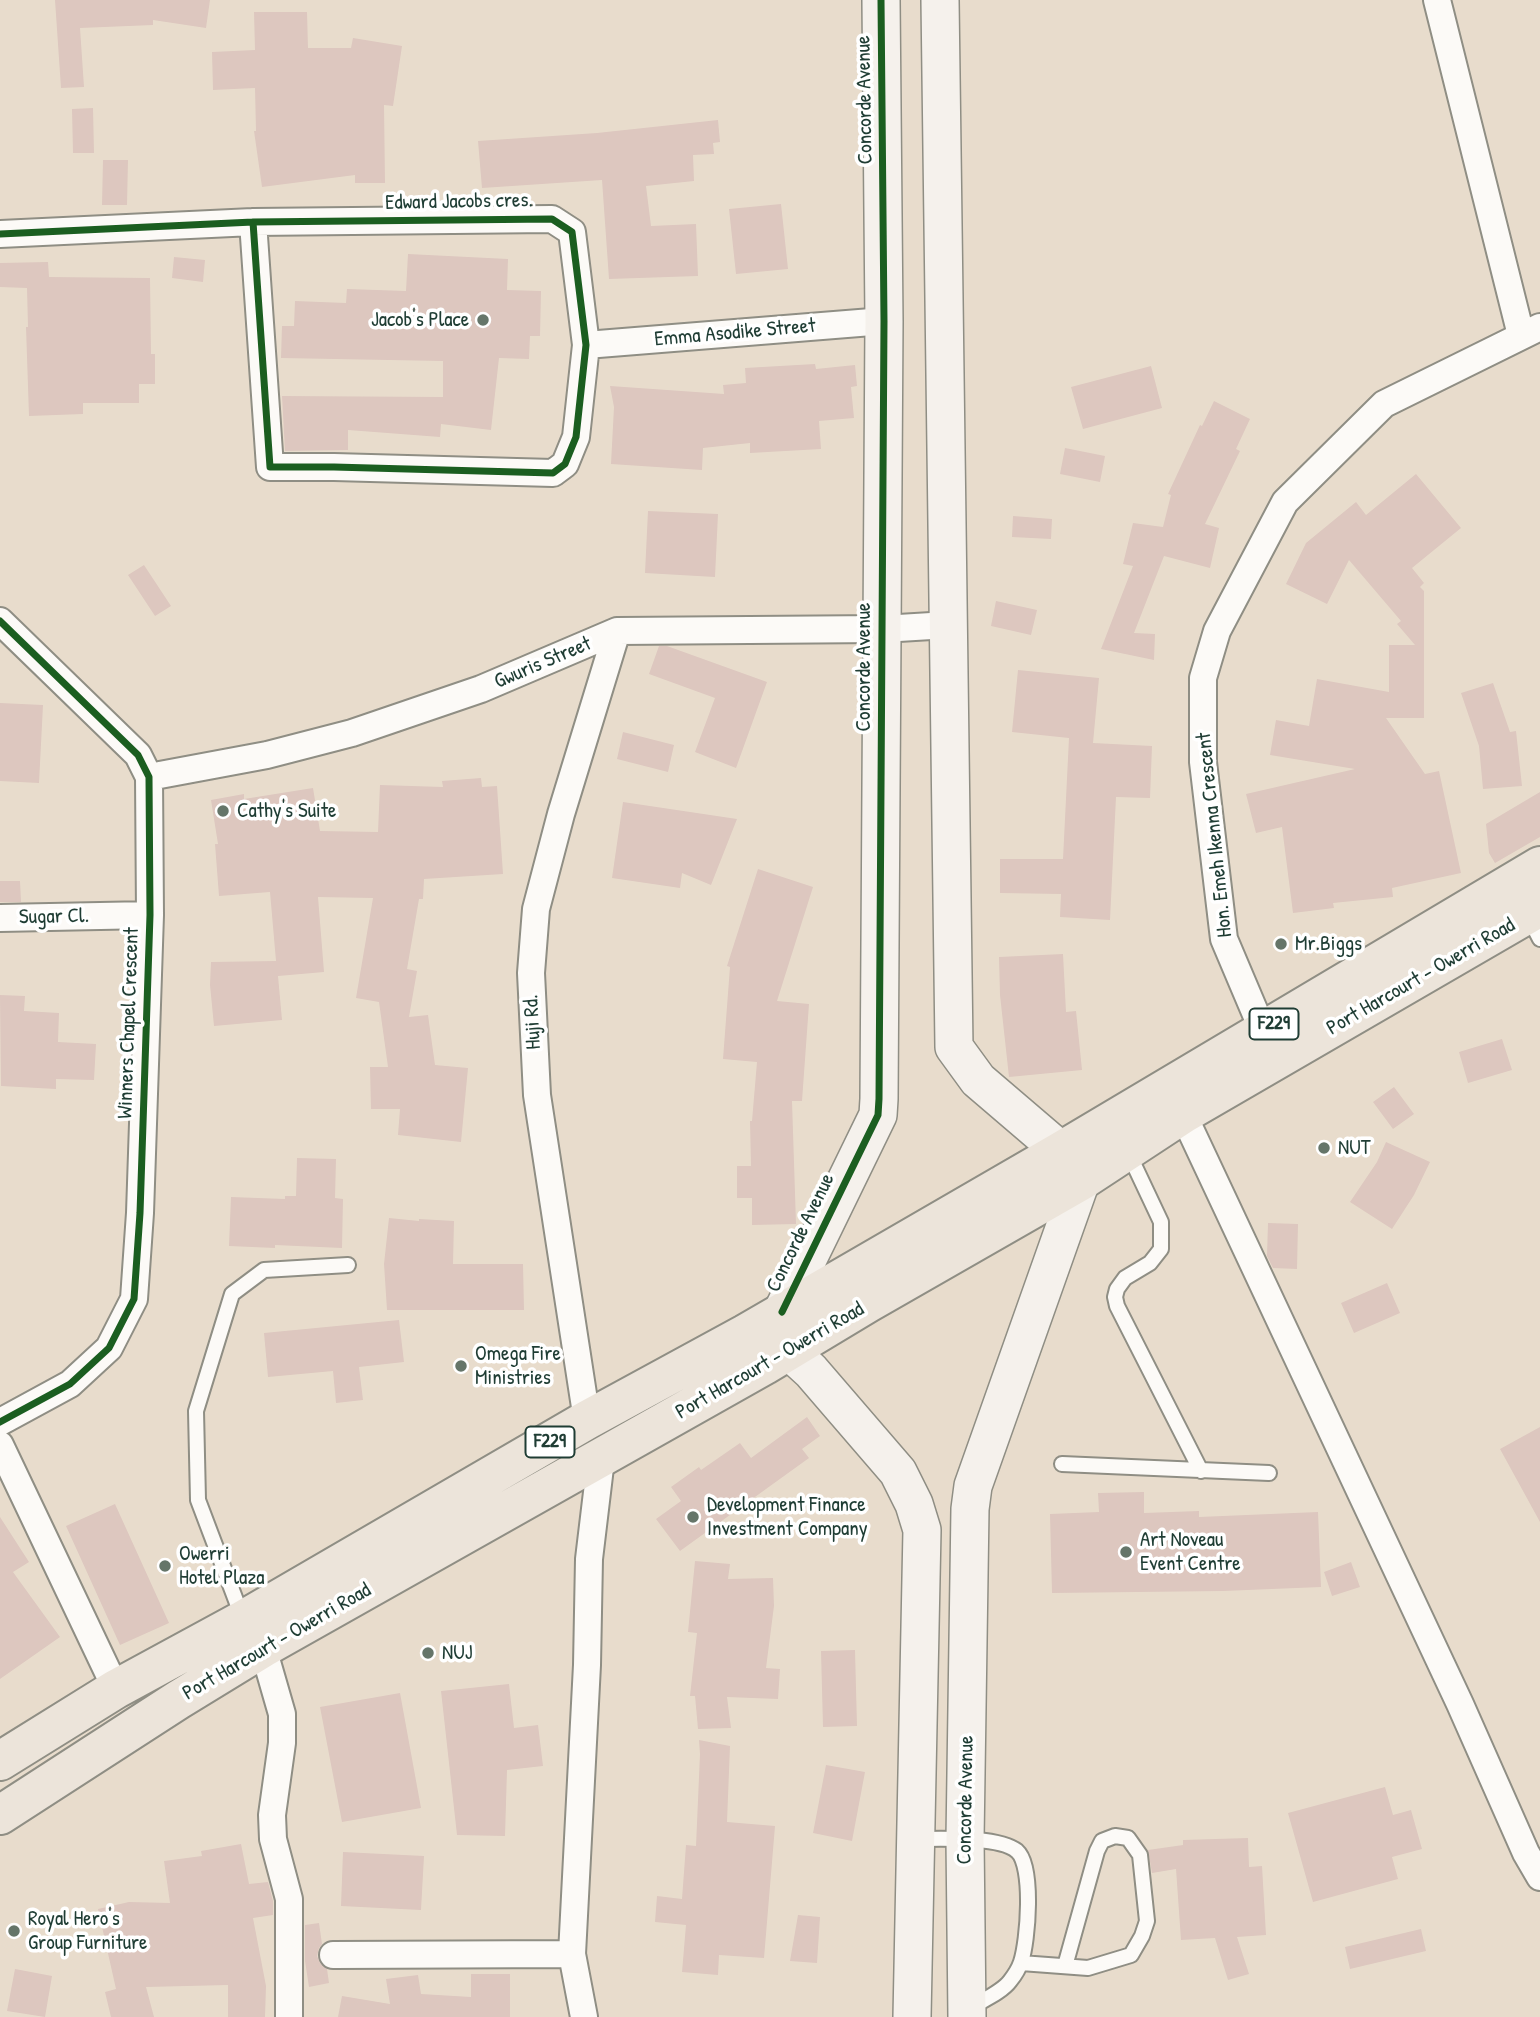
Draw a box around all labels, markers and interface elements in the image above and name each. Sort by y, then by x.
street label: Concorde Avenue [851,35,879,165]
street label: Edward Jacobs cres. [385,188,533,216]
place label: Jacob's Place [371,307,469,333]
marker: Jacob's Place [475,312,491,328]
street label: Emma Asodike Street [654,313,816,353]
street label: Concorde Avenue [851,603,877,731]
street label: Gwuris Street [491,631,595,695]
street label: Hon. Emeh Ikenna Crescent [1192,731,1238,939]
place label: Cathy's Suite [237,798,336,824]
marker: Cathy's Suite [215,803,231,819]
street label: Sugar Cl. [19,904,89,930]
street label: Port Harcourt - Owerri Road [1322,913,1520,1041]
street label: Winners Chapel Crescent [113,927,145,1119]
place label: Mr.Biggs [1295,931,1362,957]
marker: Mr.Biggs [1273,936,1289,952]
street label: Huji Rd. [519,994,547,1050]
road number: F229 [1250,1008,1298,1040]
place label: NUT [1338,1135,1371,1161]
marker: NUT [1316,1140,1332,1156]
street label: Concorde Avenue [761,1170,841,1296]
street label: Port Harcourt - Owerri Road [671,1297,869,1425]
place label: Omega Fire Ministries [475,1341,561,1391]
marker: Omega Fire Ministries [453,1358,469,1374]
road number: F229 [526,1426,574,1458]
place label: Development Finance Investment Company [707,1492,868,1542]
marker: Development Finance Investment Company [685,1509,701,1525]
place label: Art Noveau Event Centre [1140,1527,1241,1577]
place label: Owerri Hotel Plaza [179,1541,264,1591]
marker: Art Noveau Event Centre [1118,1544,1134,1560]
marker: Owerri Hotel Plaza [157,1558,173,1574]
street label: Port Harcourt - Owerri Road [178,1578,376,1706]
place label: NUJ [442,1640,472,1666]
marker: NUJ [420,1645,436,1661]
street label: Concorde Avenue [952,1735,980,1865]
place label: Royal Hero's Group Furniture [28,1906,147,1956]
marker: Royal Hero's Group Furniture [6,1923,22,1939]

